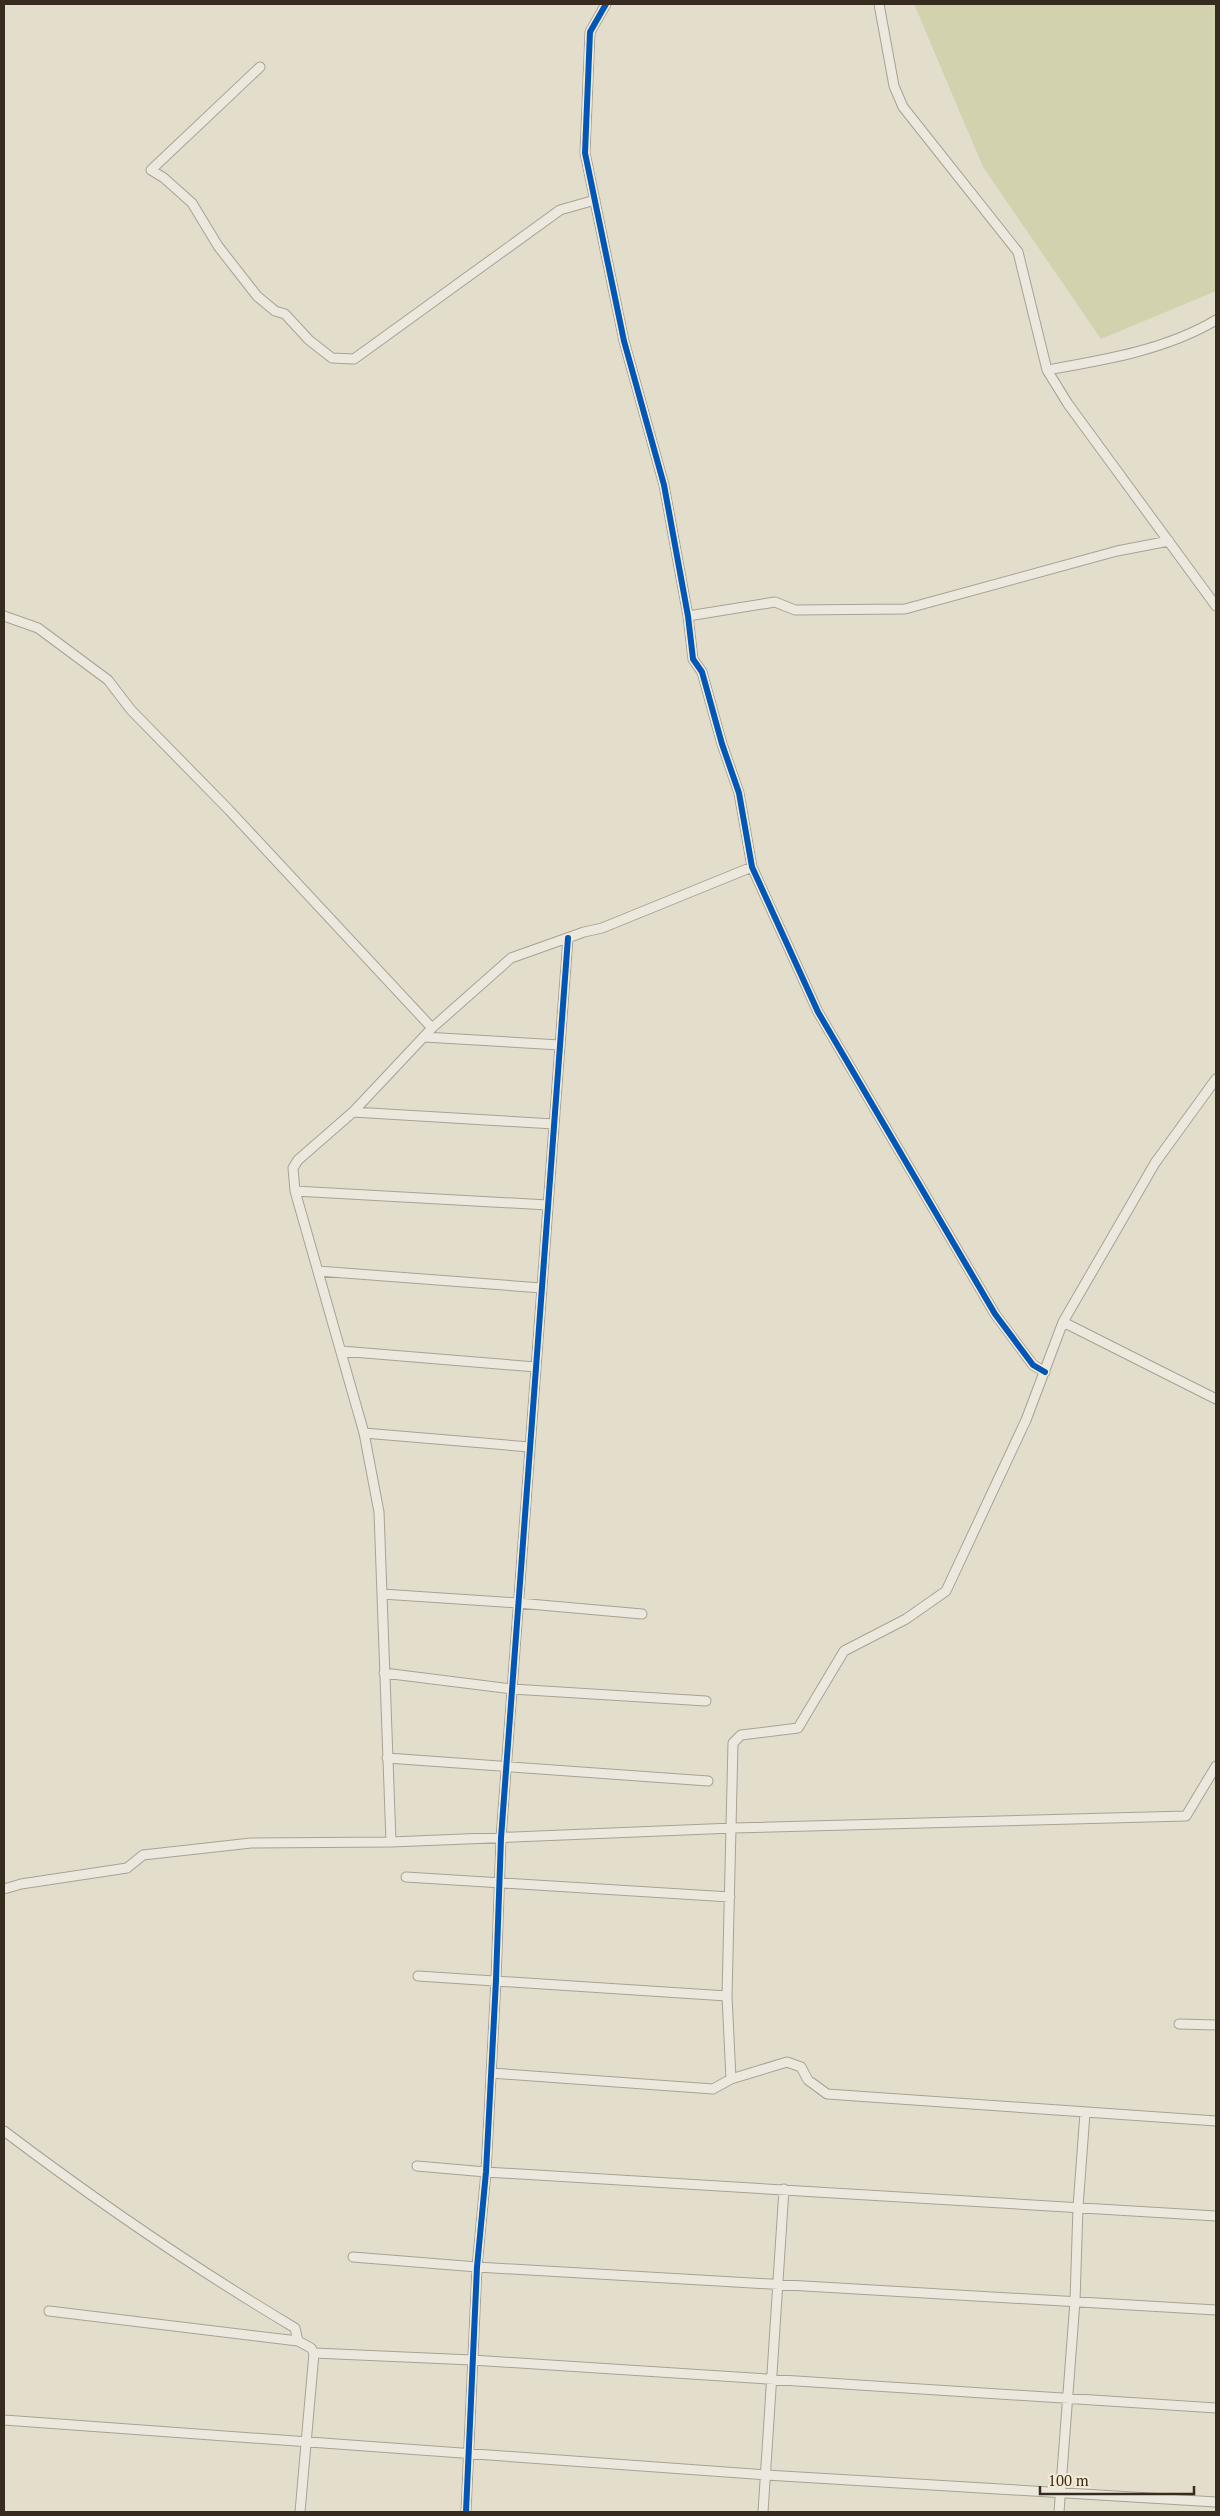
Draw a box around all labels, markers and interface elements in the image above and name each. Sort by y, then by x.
scale bar [1040,2464,1194,2496]
text: 100 m [1048,2470,1089,2490]

